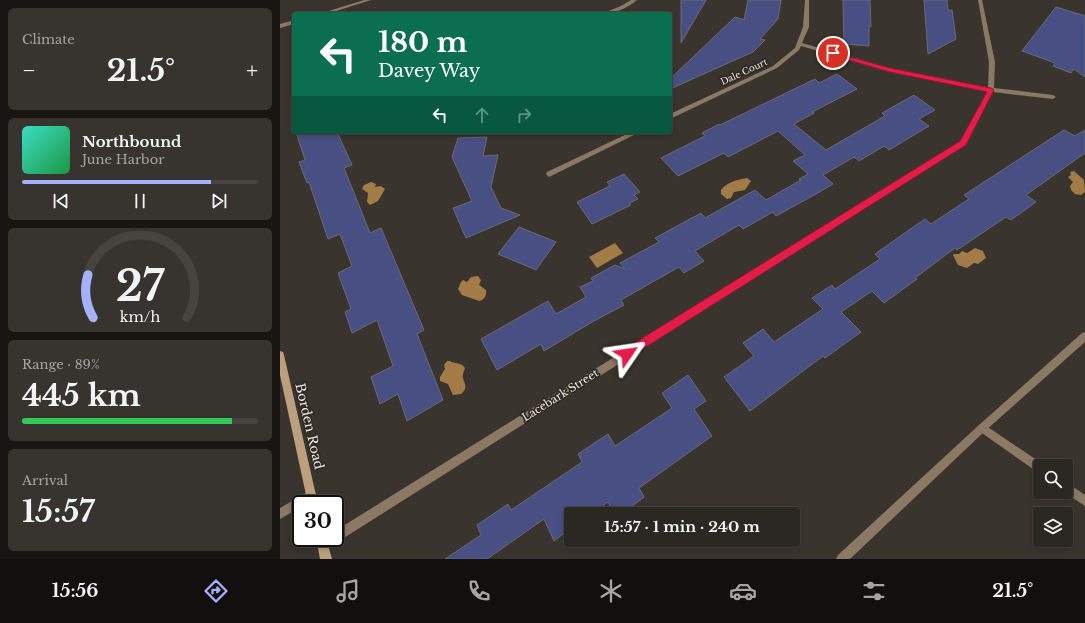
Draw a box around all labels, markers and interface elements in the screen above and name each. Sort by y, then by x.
text: 180 m [378,25,468,60]
icon: left [312,28,364,80]
text: Climate [22,31,75,48]
pin [816,36,850,70]
icon: arrive [822,42,844,64]
text: 21.5° [107,52,175,89]
street label: Dale Court [719,56,769,87]
text: − [22,57,36,84]
text: + [246,57,258,84]
text: Davey Way [378,60,480,82]
icon: left [429,104,451,126]
icon: ahead [471,104,493,126]
icon: right [513,104,535,126]
text: Northbound [82,132,181,151]
text: June Harbor [82,151,164,168]
icon: previous [50,190,72,212]
icon: pause [129,190,151,212]
icon: next [208,190,230,212]
text: 27 [116,260,165,311]
text: km/h [120,307,160,325]
position arrow [606,333,648,375]
text: Range · 89% [22,356,100,373]
street label: Lacebark Street [519,365,602,424]
text: 445 km [22,377,141,414]
street label: Borden Road [291,381,328,471]
map controls [1033,459,1073,547]
button: search [1033,459,1073,499]
text: Arrival [22,472,68,489]
text: 15:57 [22,493,95,530]
speed limit sign: 30 [292,495,344,547]
button: layers [1033,507,1073,547]
text: 15:57 · 1 min · 240 m [604,517,760,536]
icon: directions [202,577,230,605]
icon: music [334,577,362,605]
icon: phone [465,577,493,605]
icon: climate [597,577,625,605]
icon: car [729,577,757,605]
icon: filters [860,577,888,605]
text: 15:56 [52,580,98,602]
text: 21.5° [992,580,1033,602]

